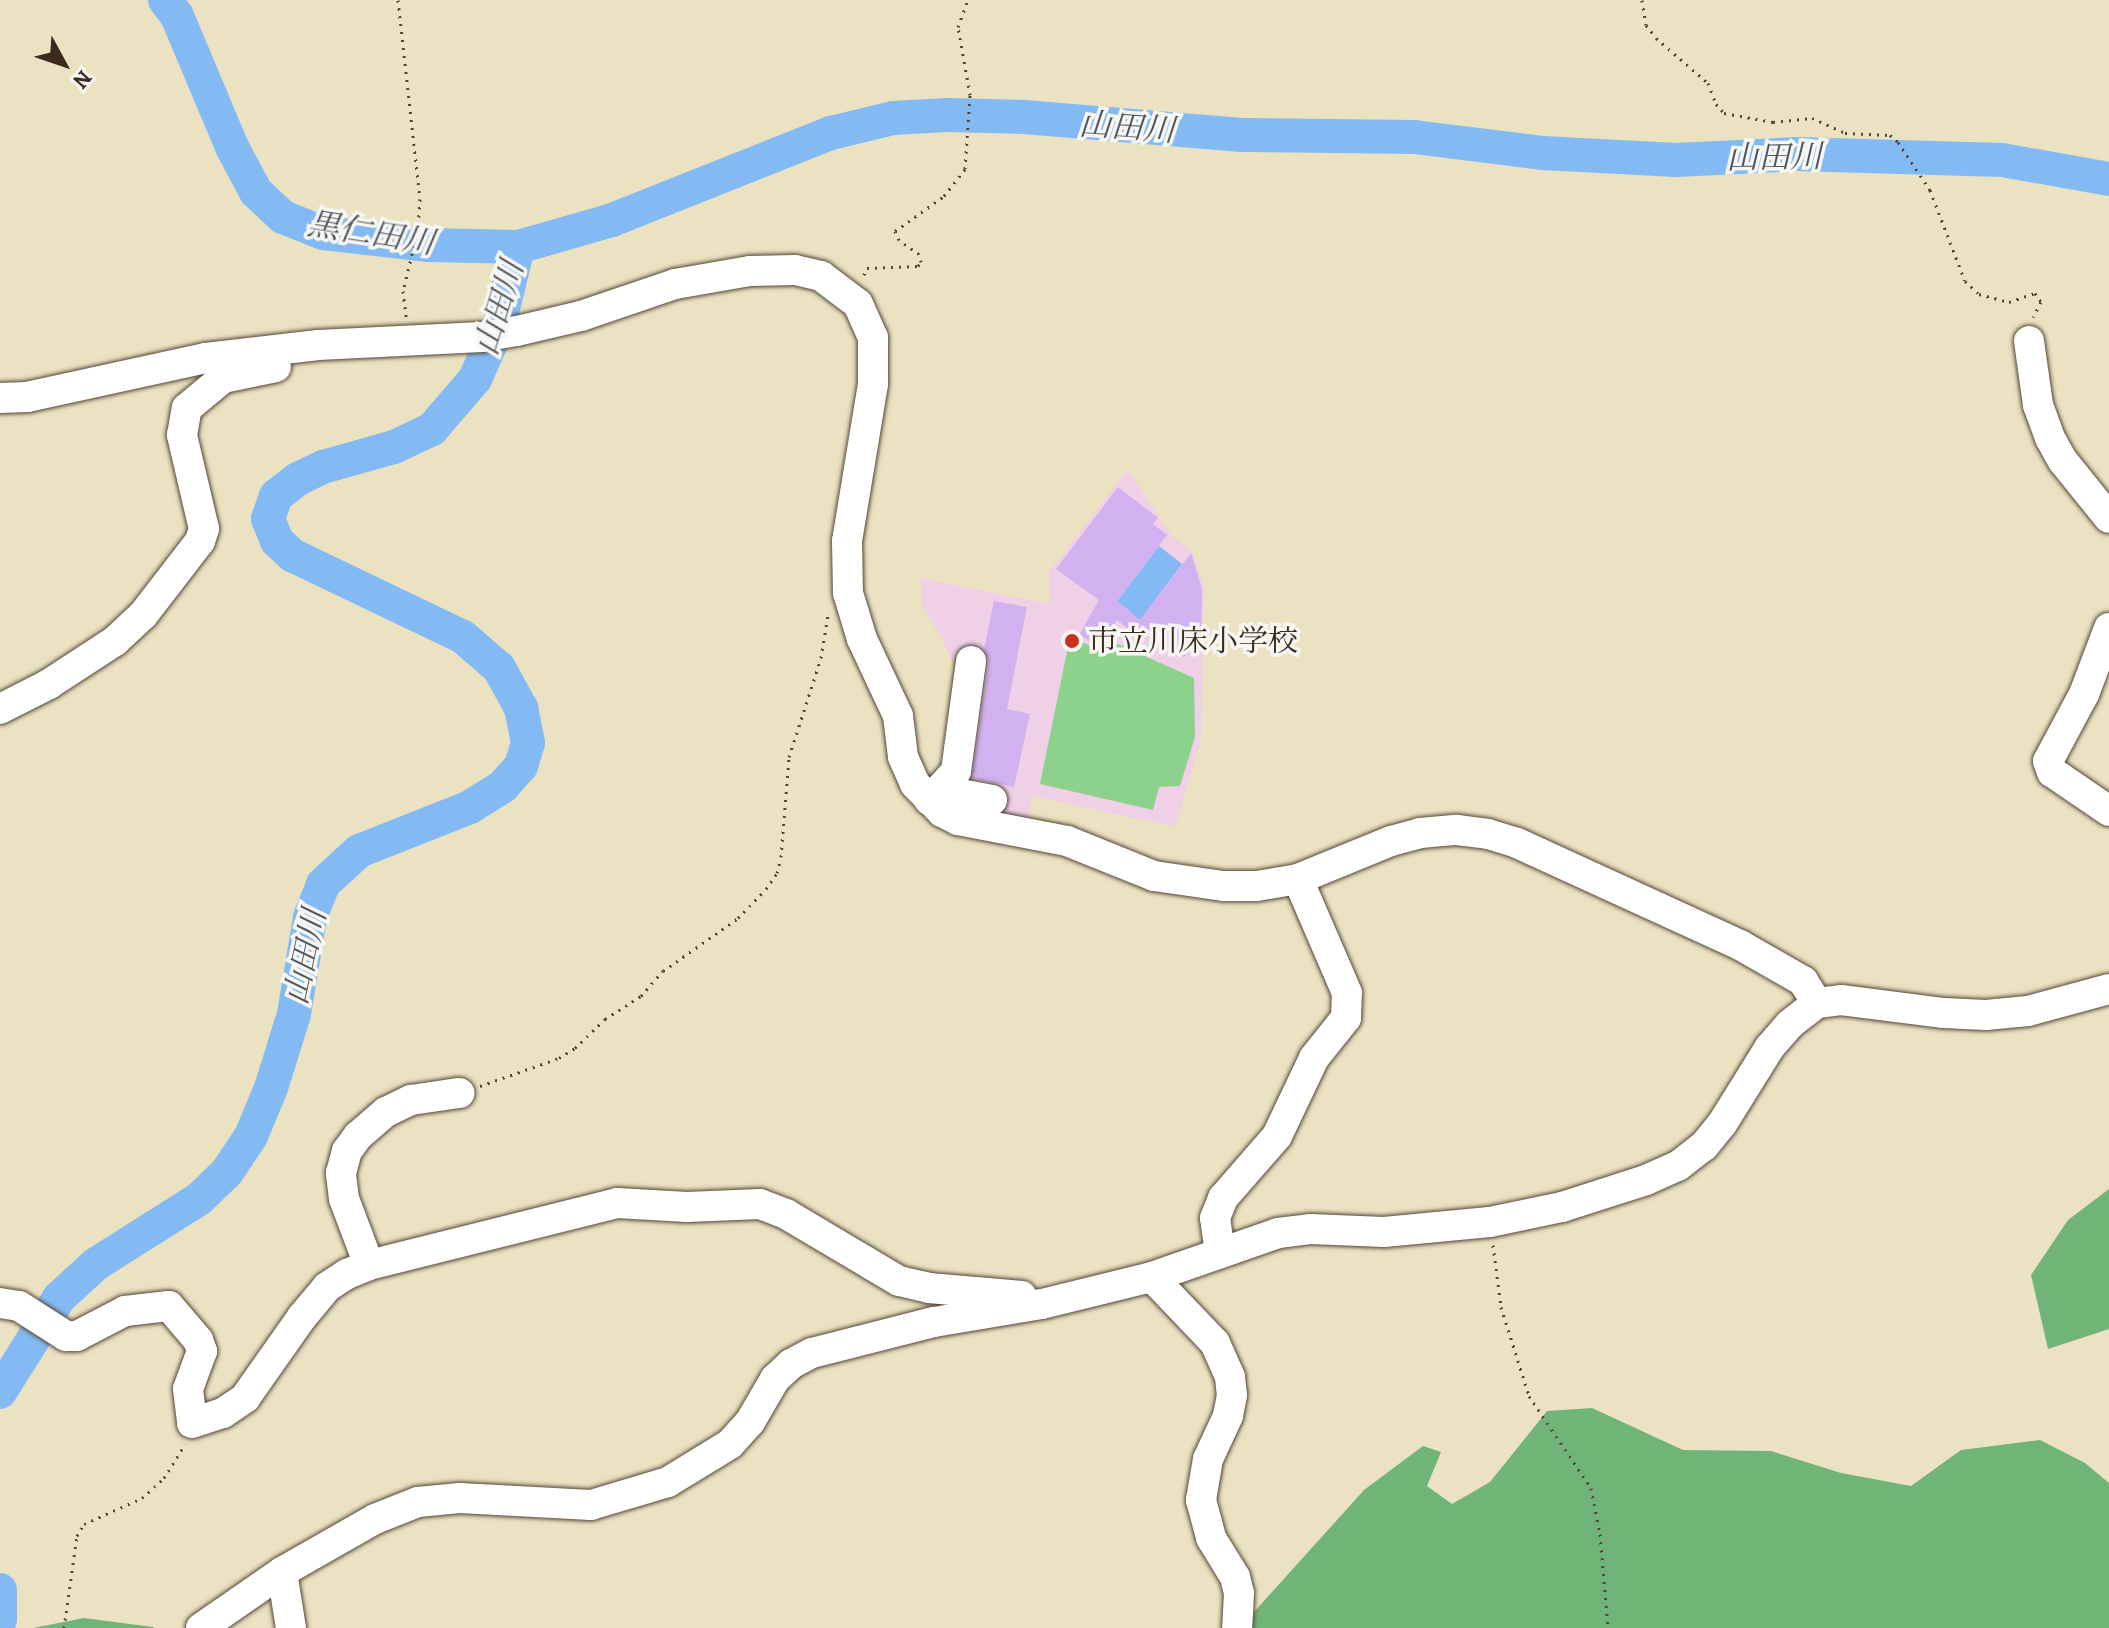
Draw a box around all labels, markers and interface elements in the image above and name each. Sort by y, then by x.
north arrow [24,24,104,104]
text: N [66,64,99,95]
water label: 山田川 [1078,104,1176,150]
water label: 山田川 [1726,137,1822,177]
water label: 黒仁田川 [305,204,437,262]
water label: 山田川 [467,256,531,360]
place label: 市立川床小学校 [1088,623,1298,659]
marker: 市立川床小学校 [1063,632,1081,650]
water label: 山田川 [276,906,334,1008]

